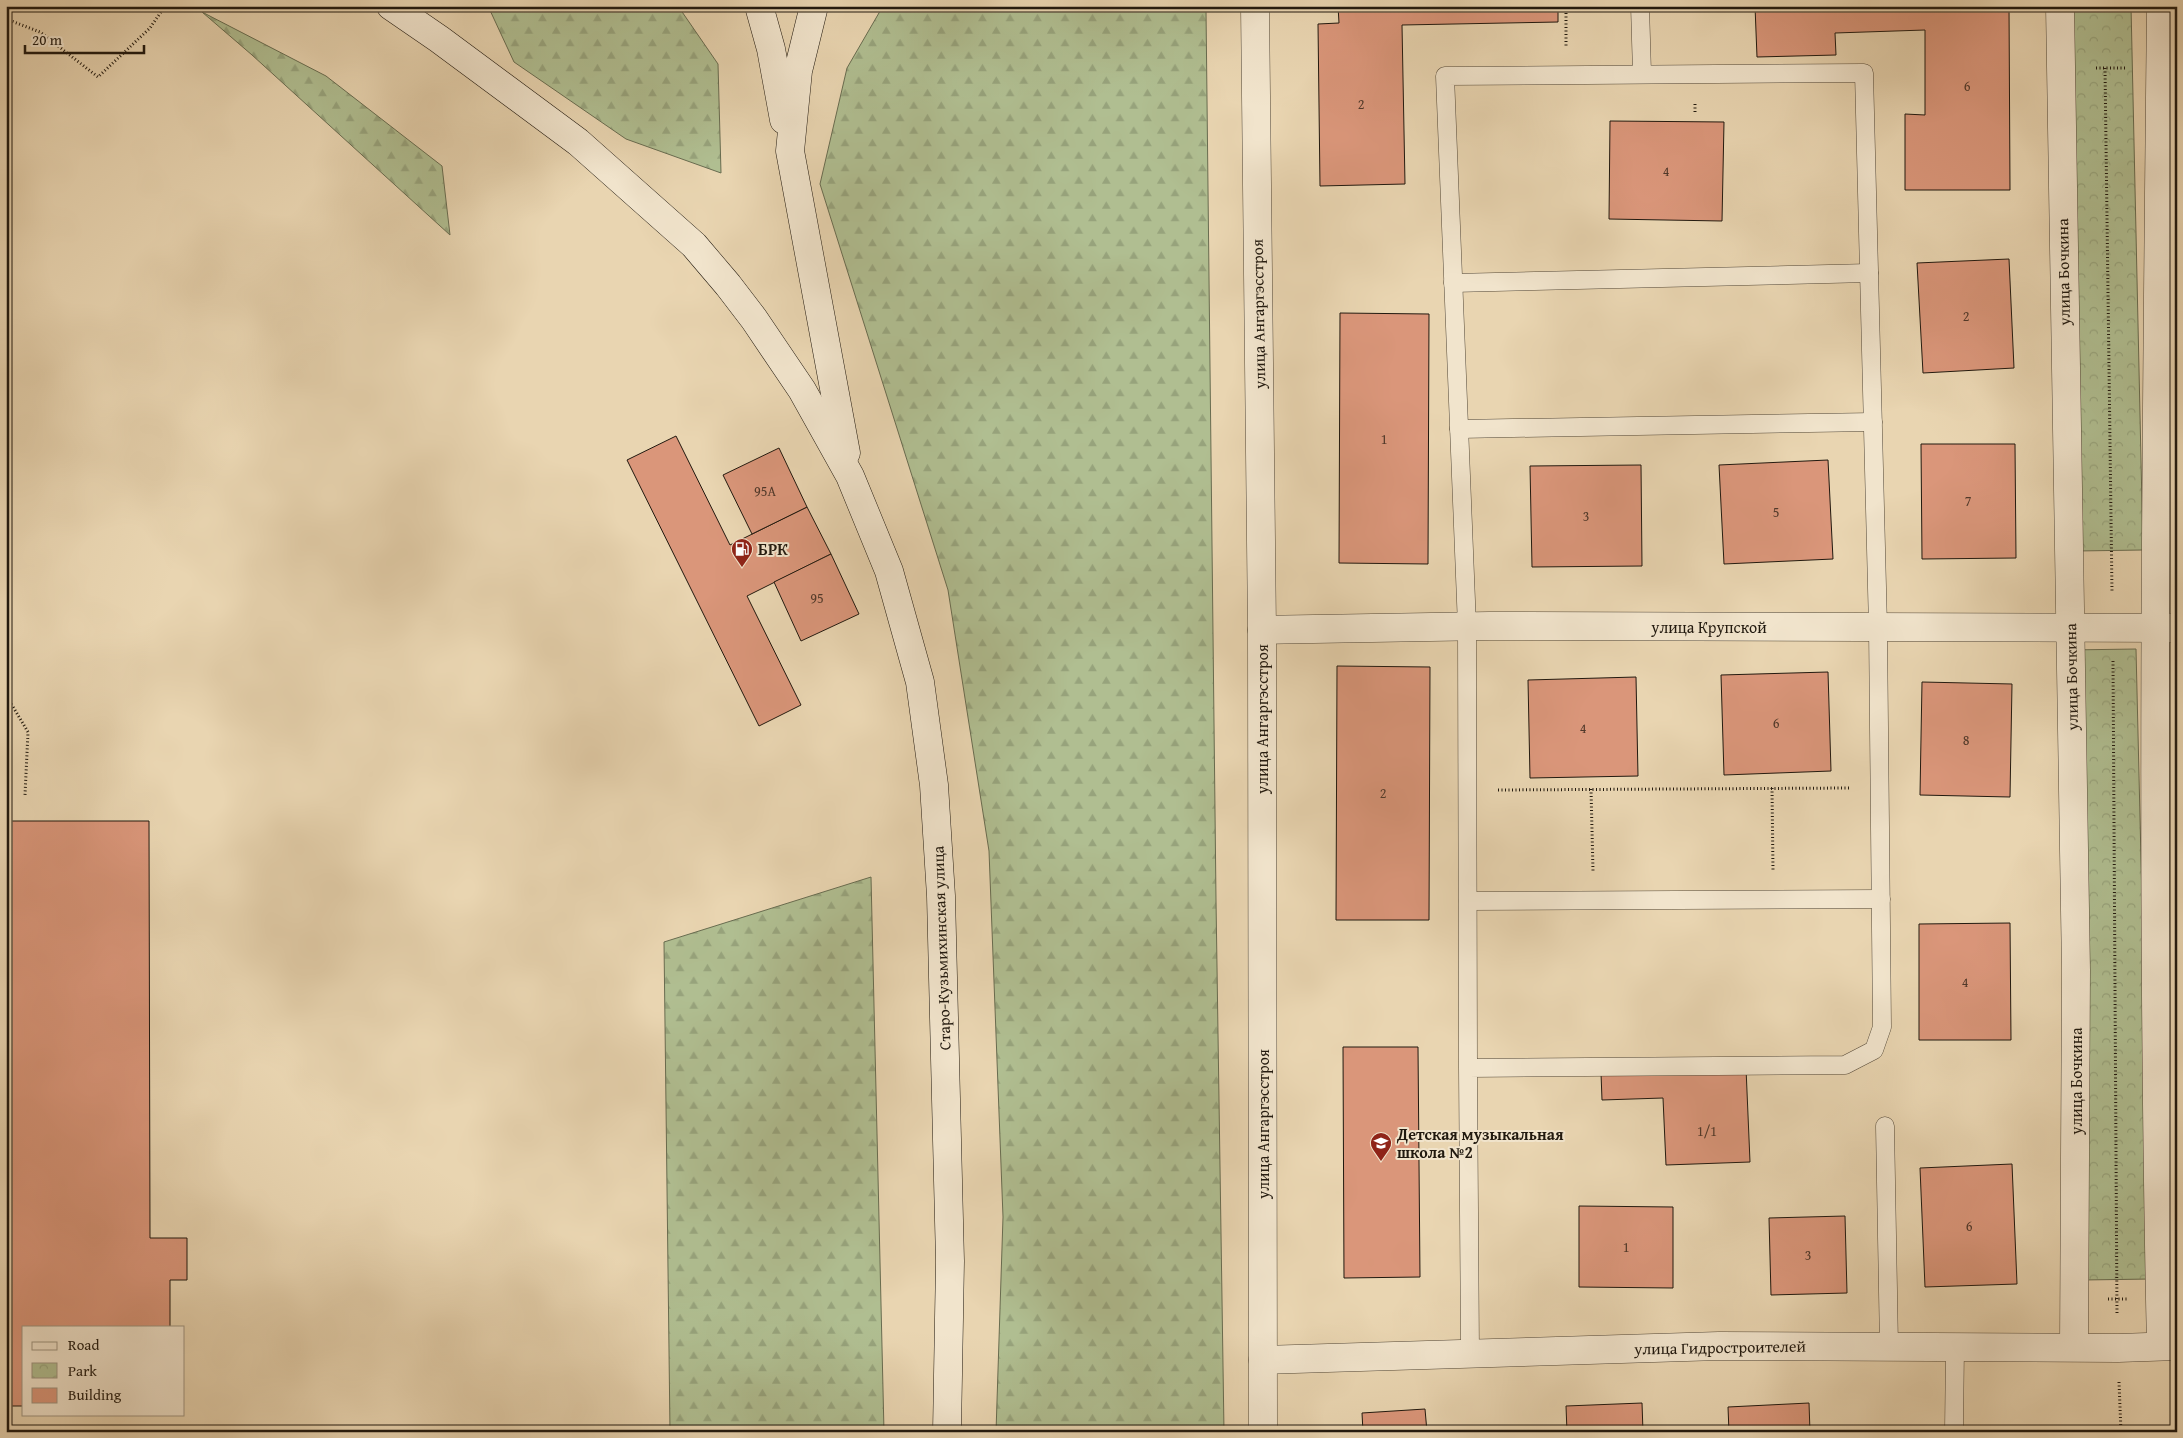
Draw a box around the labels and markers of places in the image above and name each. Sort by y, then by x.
fuel station icon: БРК [730,537,754,568]
place label: БРК [758,537,788,561]
place label: Детская музыкальная школа №2 [1396,1122,1564,1164]
school or university icon: Детская музыкальная школа №2 [1369,1131,1393,1162]

